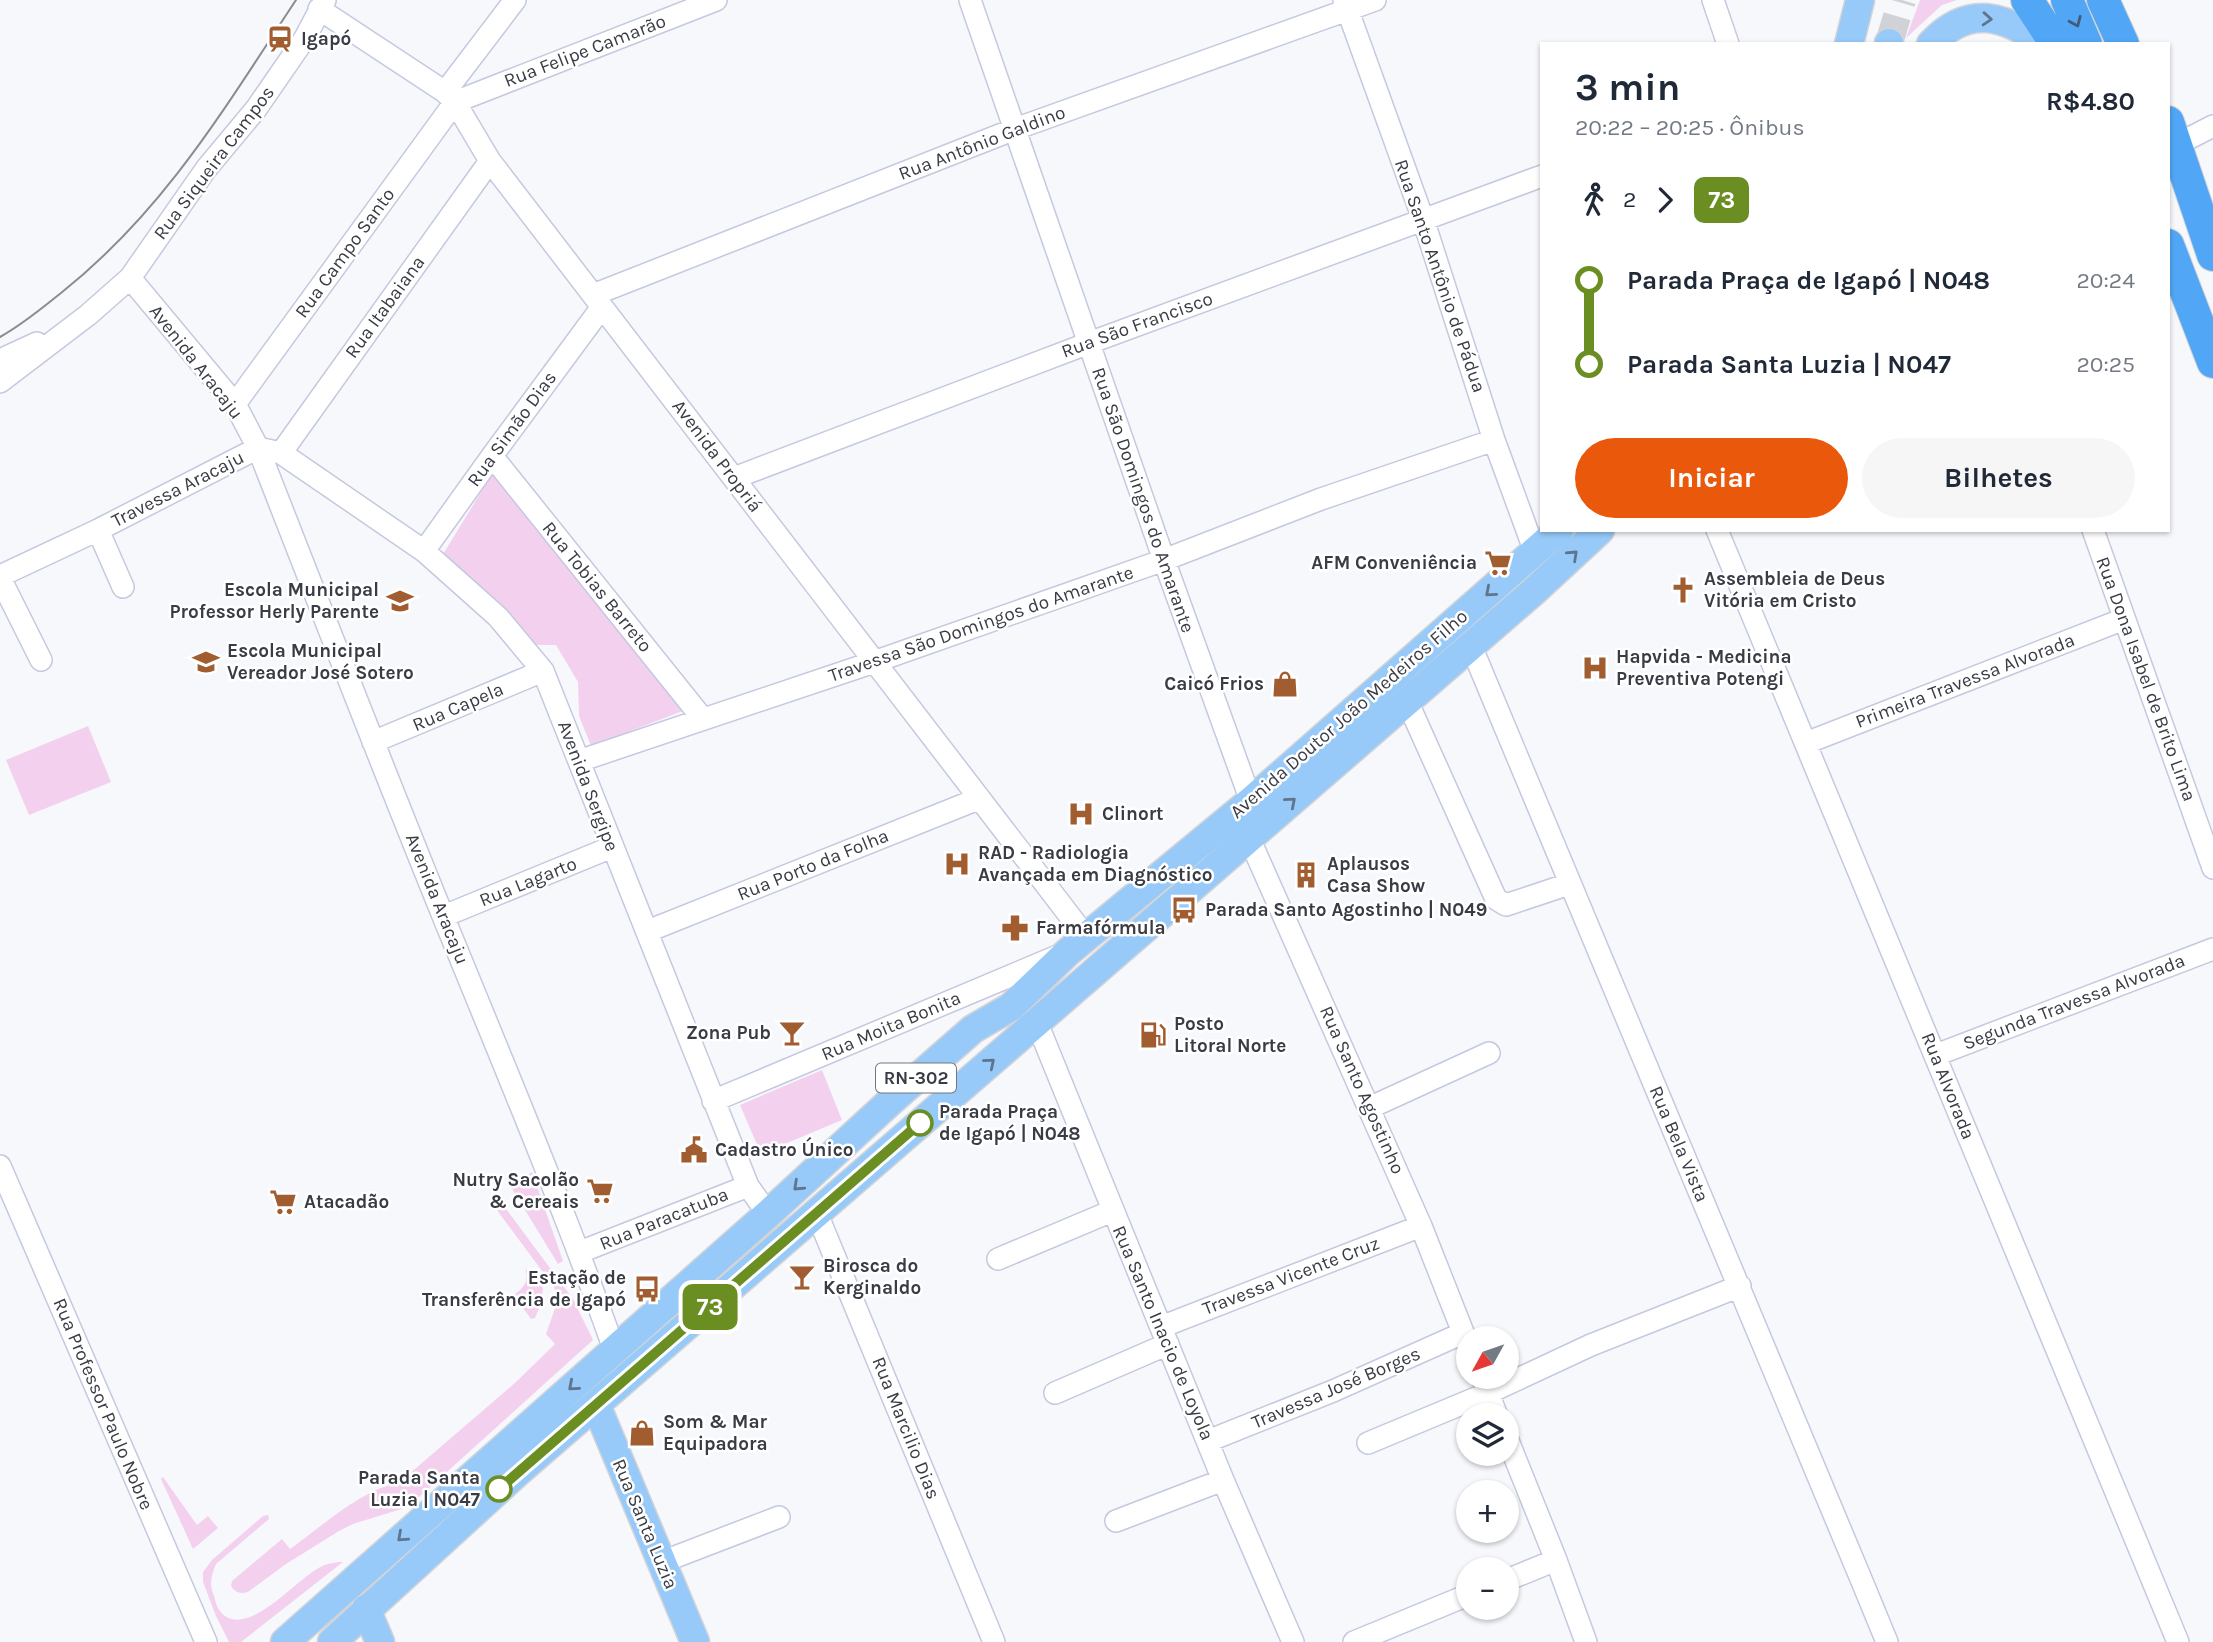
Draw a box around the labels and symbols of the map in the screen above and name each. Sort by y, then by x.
street label: Rua Felipe Camarão [501,10,669,92]
one-way arrow [1982,11,1993,26]
one-way arrow [2068,15,2082,27]
station icon: Igapó [265,24,295,54]
place label: Igapó [301,28,351,50]
street label: Rua Siqueira Campos [149,82,279,244]
street label: Rua Antônio Galdino [896,101,1068,185]
street label: Rua Santo Antônio de Pádua [1390,156,1490,396]
street label: Rua Campo Santo [291,184,399,322]
street label: Rua Itabaiana [341,252,429,362]
street label: Rua São Francisco [1058,287,1216,363]
street label: Avenida Aracaju [145,300,247,424]
street label: Rua São Domingos do Amarante [1087,364,1199,636]
street label: Rua Simão Dias [463,367,561,491]
street label: Avenida Propriá [668,395,766,517]
street label: Travessa Aracaju [108,446,248,532]
street label: Rua Tobias Barreto [538,517,656,657]
supermarket icon: AFM Conveniência [1483,548,1513,578]
one-way arrow [1565,551,1578,563]
place label: AFM Conveniência [1311,552,1477,574]
street label: Rua Dona Isabel de Brito Lima [2091,554,2201,804]
street label: Travessa São Domingos do Amarante [826,561,1136,687]
place label: Assembleia de Deus Vitória em Cristo [1704,568,1885,612]
church icon: Assembleia de Deus Vitória em Cristo [1668,575,1698,605]
place label: Escola Municipal Professor Herly Parente [169,579,379,623]
one-way arrow [1485,584,1498,596]
school or university icon: Escola Municipal Professor Herly Parente [385,586,415,616]
street label: Avenida Doutor João Medeiros Filho [1226,605,1472,823]
street label: Primeira Travessa Alvorada [1852,629,2078,733]
place label: Escola Municipal Vereador José Sotero [227,640,414,684]
place label: Hapvida - Medicina Preventiva Potengi [1616,646,1792,690]
school or university icon: Escola Municipal Vereador José Sotero [191,647,221,677]
hospital icon: Hapvida - Medicina Preventiva Potengi [1580,653,1610,683]
shop icon: Caicó Frios [1270,669,1300,699]
place label: Caicó Frios [1164,673,1264,695]
street label: Rua Capela [409,678,507,736]
street label: Avenida Sergipe [553,718,623,854]
one-way arrow [1283,798,1296,810]
hospital icon: Clinort [1066,799,1096,829]
place label: Clinort [1102,803,1164,825]
street label: Rua Porto da Folha [734,825,892,905]
street label: Avenida Aracaju [401,830,473,968]
place label: RAD - Radiologia Avançada em Diagnóstico [978,842,1213,886]
hospital icon: RAD - Radiologia Avançada em Diagnóstico [942,849,972,879]
street label: Rua Lagarto [476,852,580,912]
place label: Aplausos Casa Show [1327,853,1426,897]
building icon: Aplausos Casa Show [1291,860,1321,890]
bus stop icon: Parada Santo Agostinho | N049 [1169,895,1199,925]
place label: Parada Santo Agostinho | N049 [1205,899,1487,921]
pharmacy icon: Farmafórmula [1000,913,1030,943]
place label: Farmafórmula [1036,917,1166,939]
street label: Segunda Travessa Alvorada [1960,949,2188,1055]
street label: Rua Moita Bonita [818,987,964,1065]
street label: Rua Santo Agostinho [1315,1003,1409,1177]
place label: Posto Litoral Norte [1174,1013,1286,1057]
bar icon: Zona Pub [777,1018,807,1048]
fuel station icon: Posto Litoral Norte [1138,1020,1168,1050]
place label: Zona Pub [686,1022,771,1044]
street label: Rua Alvorada [1917,1029,1979,1143]
one-way arrow [981,1059,994,1071]
road number: RN-302 [876,1064,956,1092]
street label: Rua Bela Vista [1645,1083,1713,1205]
place label: Parada Praça de Igapó | N048 [939,1101,1080,1145]
marker: Parada Praça de Igapó | N048 [907,1110,933,1136]
public building icon: Cadastro Único [679,1135,709,1165]
place label: Cadastro Único [715,1136,853,1161]
place label: Nutry Sacolão & Cereais [452,1169,579,1213]
supermarket icon: Nutry Sacolão & Cereais [585,1176,615,1206]
one-way arrow [793,1178,806,1191]
street label: Rua Paracatuba [596,1183,732,1255]
supermarket icon: Atacadão [268,1187,298,1217]
place label: Atacadão [304,1191,389,1213]
street label: Rua Santo Inacio de Loyola [1108,1222,1218,1444]
street label: Travessa Vicente Cruz [1200,1232,1382,1320]
place label: Birosca do Kerginaldo [823,1255,921,1299]
bar icon: Birosca do Kerginaldo [787,1262,817,1292]
place label: Estação de Transferência de Igapó [422,1267,626,1311]
bus stop icon: Estação de Transferência de Igapó [632,1274,662,1304]
line badge: 73 [678,1284,742,1330]
street label: Rua Professor Paulo Nobre [48,1295,158,1513]
north arrow [1456,1326,1519,1390]
street label: Travessa José Borges [1248,1342,1424,1434]
street label: Rua Marcilio Dias [867,1354,945,1502]
one-way arrow [568,1378,581,1390]
place label: Som & Mar Equipadora [663,1411,768,1455]
shop icon: Som & Mar Equipadora [627,1418,657,1448]
street label: Rua Santa Luzia [608,1456,682,1592]
place label: Parada Santa Luzia | N047 [358,1467,481,1511]
marker: Parada Santa Luzia | N047 [486,1476,512,1502]
one-way arrow [397,1529,410,1541]

